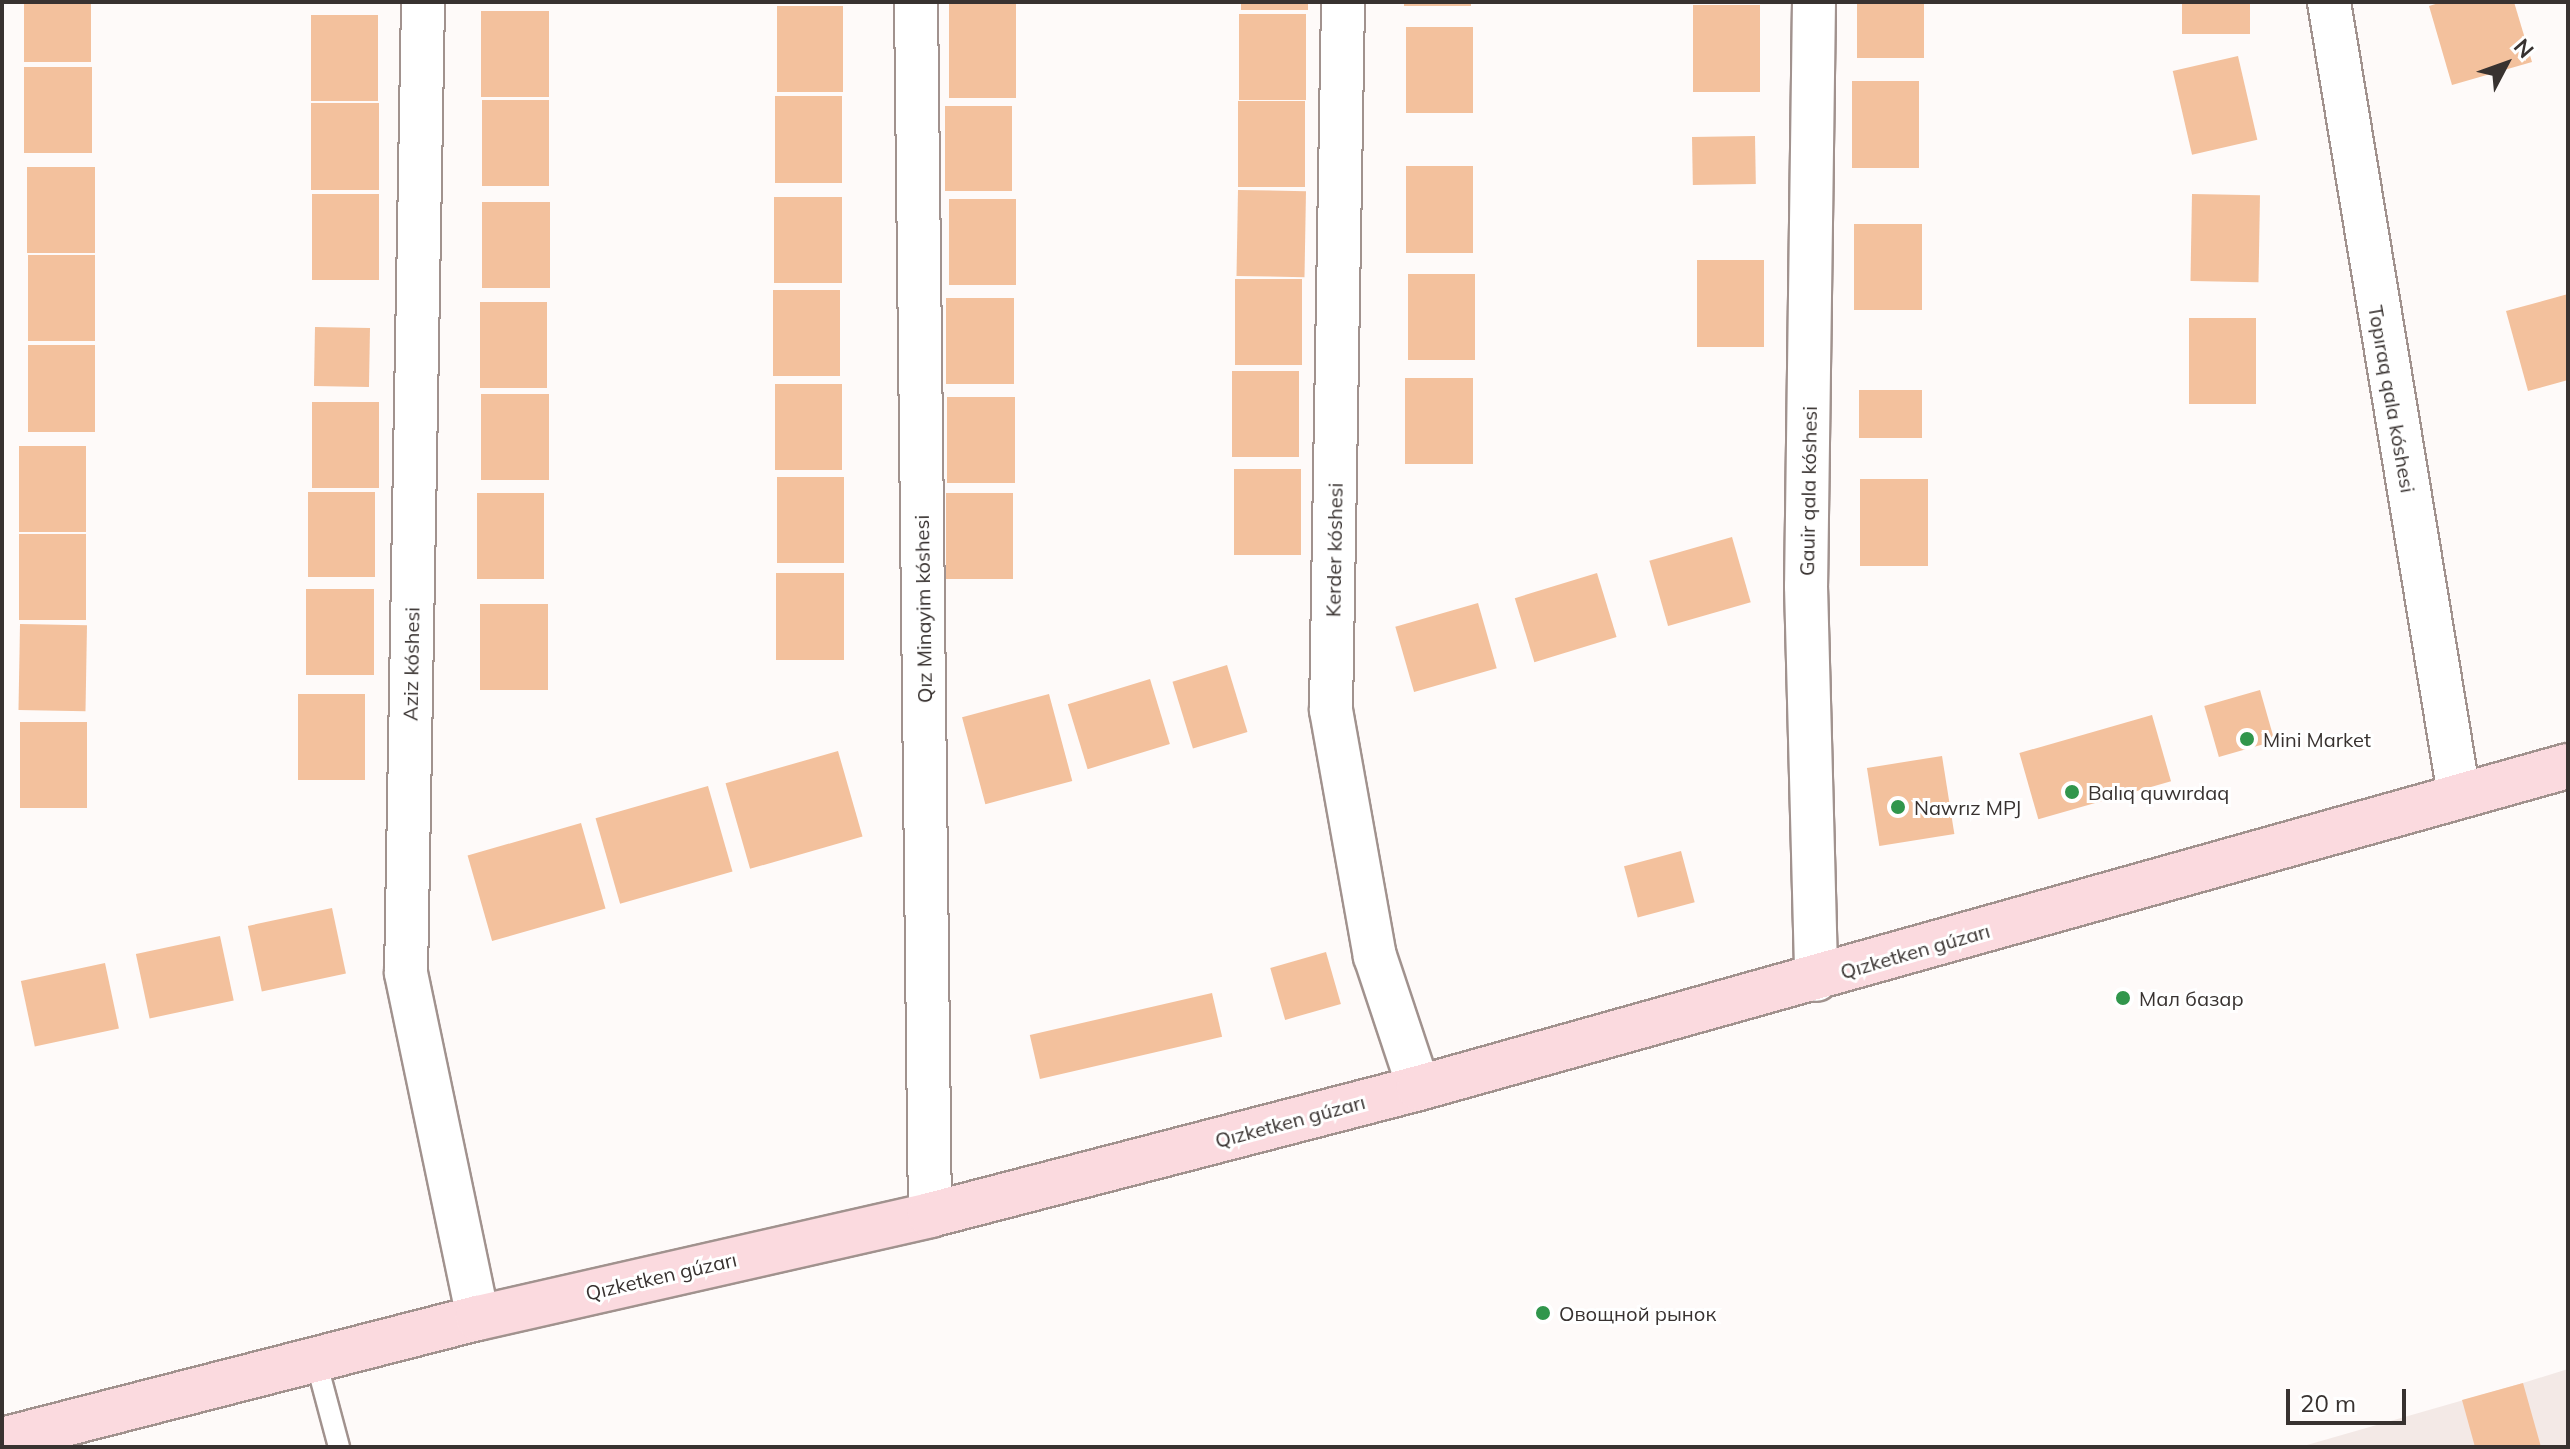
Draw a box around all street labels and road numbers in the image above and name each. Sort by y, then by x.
street label: Topıraq qala kóshesi [2364,303,2420,495]
street label: Gauir qala kóshesi [1795,406,1821,576]
street label: Kerder kóshesi [1321,483,1347,617]
street label: Qız Minayim kóshesi [909,515,937,703]
street label: Aziz kóshesi [398,607,424,721]
street label: Qızketken gúzarı [1838,918,1992,984]
street label: Qızketken gúzarı [1212,1089,1368,1153]
street label: Qızketken gúzarı [583,1247,739,1305]

